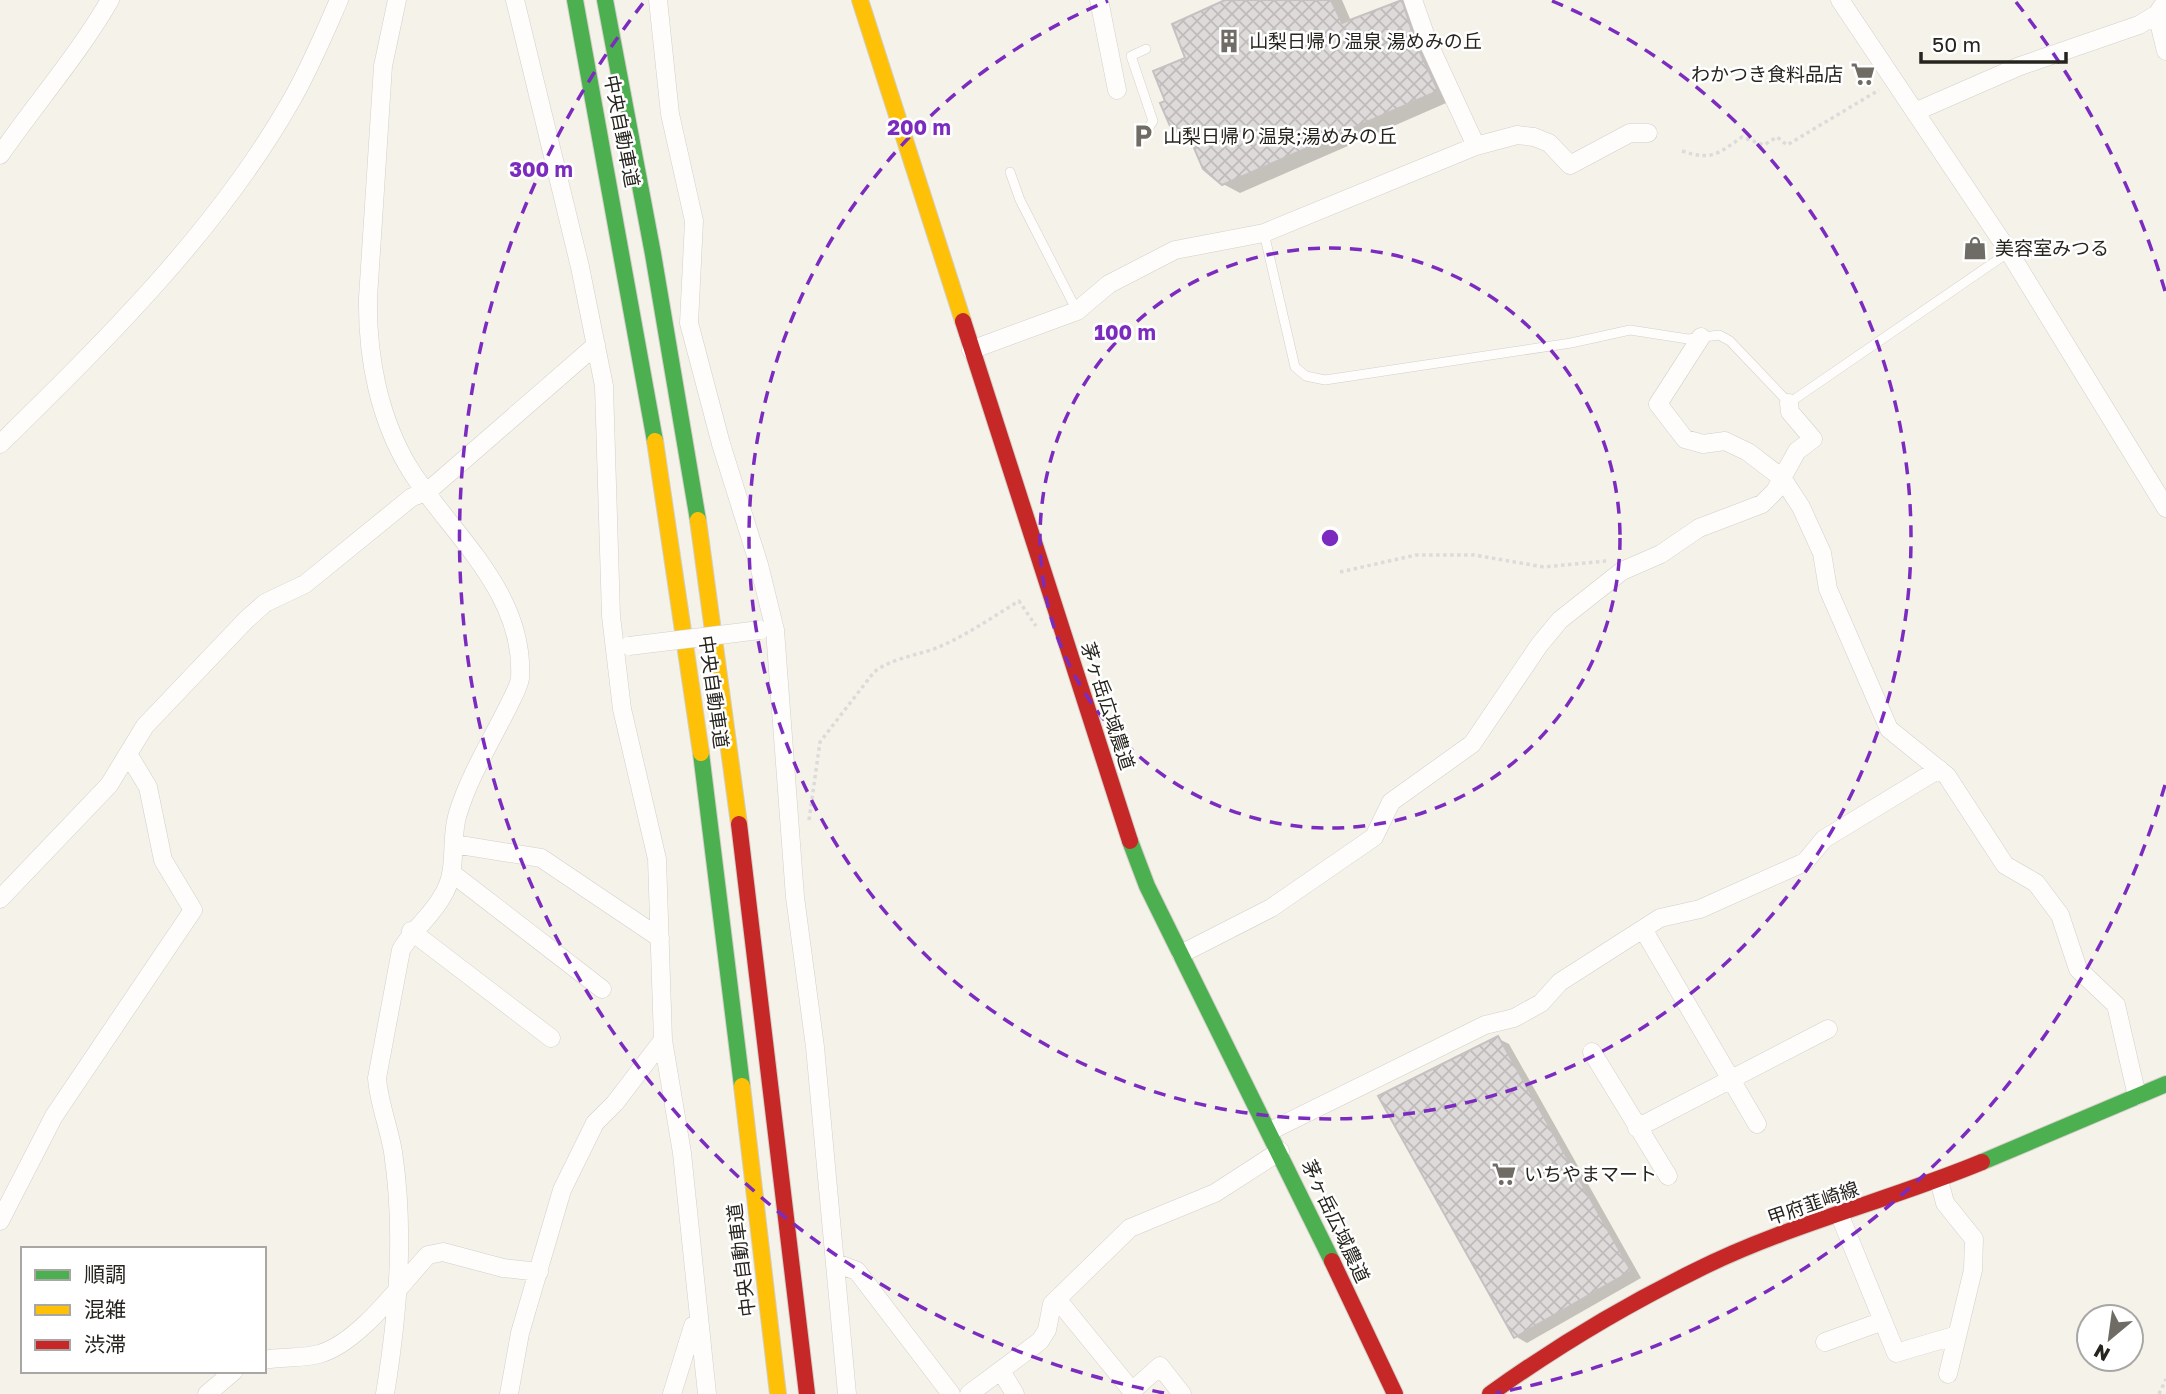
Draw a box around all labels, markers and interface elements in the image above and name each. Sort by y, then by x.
scale bar [1921,21,2066,65]
building icon: 山梨日帰り温泉 湯めみの丘 [1215,27,1243,55]
place label: 山梨日帰り温泉 湯めみの丘 [1249,29,1482,52]
text: 50 m [1932,31,1981,57]
supermarket icon: わかつき食料品店 [1849,60,1877,88]
place label: わかつき食料品店 [1691,62,1843,85]
street label: 中央自動車道 [600,73,645,189]
text: 200 m [887,114,951,140]
parking icon: 山梨日帰り温泉;湯めみの丘 [1129,122,1157,150]
place label: 山梨日帰り温泉;湯めみの丘 [1163,124,1397,147]
text: 300 m [509,156,573,182]
shop icon: 美容室みつる [1961,234,1989,262]
place label: 美容室みつる [1995,236,2109,259]
text: 100 m [1094,319,1156,345]
centre of rings [1318,526,1342,550]
street label: 中央自動車道 [695,634,734,750]
street label: 茅ヶ岳広域農道 [1077,639,1140,773]
street label: 茅ヶ岳広域農道 [1298,1156,1375,1286]
supermarket icon: いちやまマート [1490,1160,1518,1188]
place label: いちやまマート [1524,1162,1657,1185]
street label: 甲府韮崎線 [1764,1176,1862,1229]
street label: 中央自動車道 [722,1202,759,1318]
legend [21,1247,266,1373]
text: 順調 [84,1261,126,1287]
text: 混雑 [84,1296,126,1322]
north arrow [2075,1303,2145,1373]
text: 渋滞 [84,1331,126,1357]
text: N [2090,1340,2113,1367]

